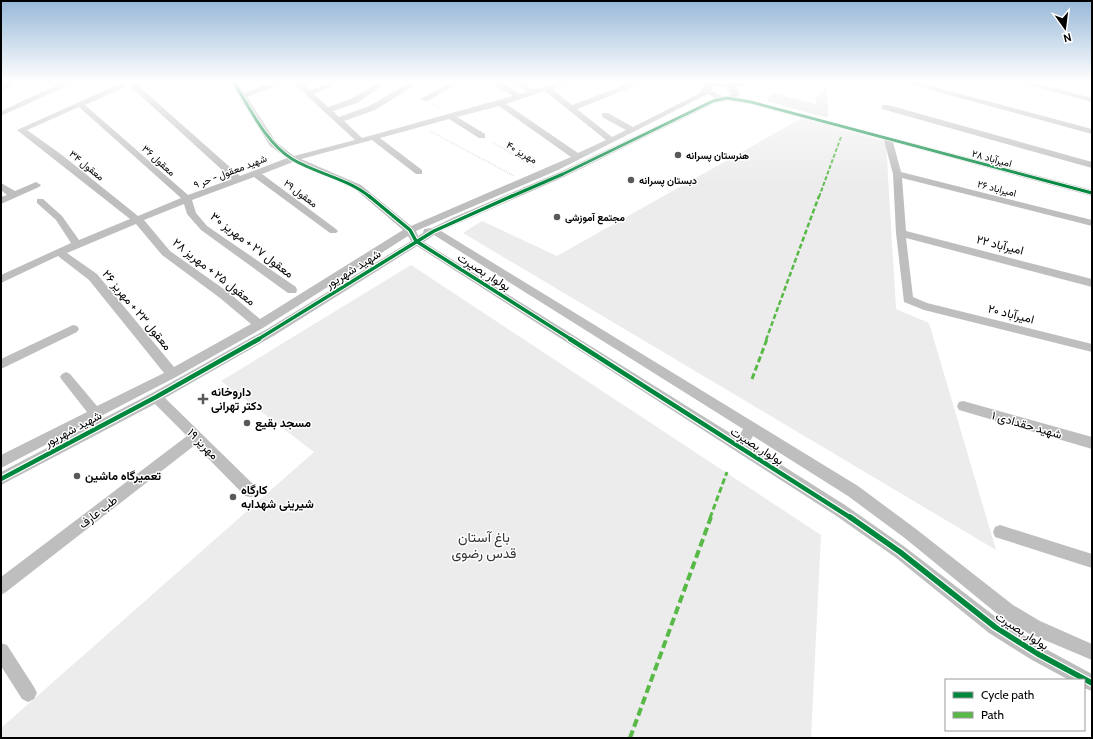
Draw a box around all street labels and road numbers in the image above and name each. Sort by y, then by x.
street label: مهریز ۴۰ [504,138,540,166]
street label: معقول ۳۶ [139,142,178,179]
street label: معقول ۳۴ [66,147,107,183]
street label: امیرآباد ۲۸ [970,147,1013,170]
street label: شهید معقول - حر ۹ [192,152,269,191]
street label: معقول ۲۹ [281,176,320,210]
street label: امیراباد ۲۶ [976,177,1018,200]
street label: معقول ۲۷ + مهریز ۳۰ [207,208,297,282]
street label: امیرآباد ۲۲ [975,231,1025,259]
street label: معقول ۲۵ + مهریز ۲۸ [169,235,259,309]
street label: شهید شهریور [321,246,384,293]
street label: بولوار بصیرت [454,249,514,295]
street label: معقول ۲۳ + مهریز ۲۶ [99,266,175,354]
street label: امیرآباد ۲۰ [986,301,1036,327]
street label: شهید شهریور [41,407,104,451]
street label: شهید حقدادی ۱ [990,407,1064,443]
street label: بولوار بصیرت [727,423,787,469]
street label: مهریز ۱۹ [184,425,222,463]
street label: طب عارف [75,492,121,532]
street label: بولوار بصیرت [992,608,1052,654]

